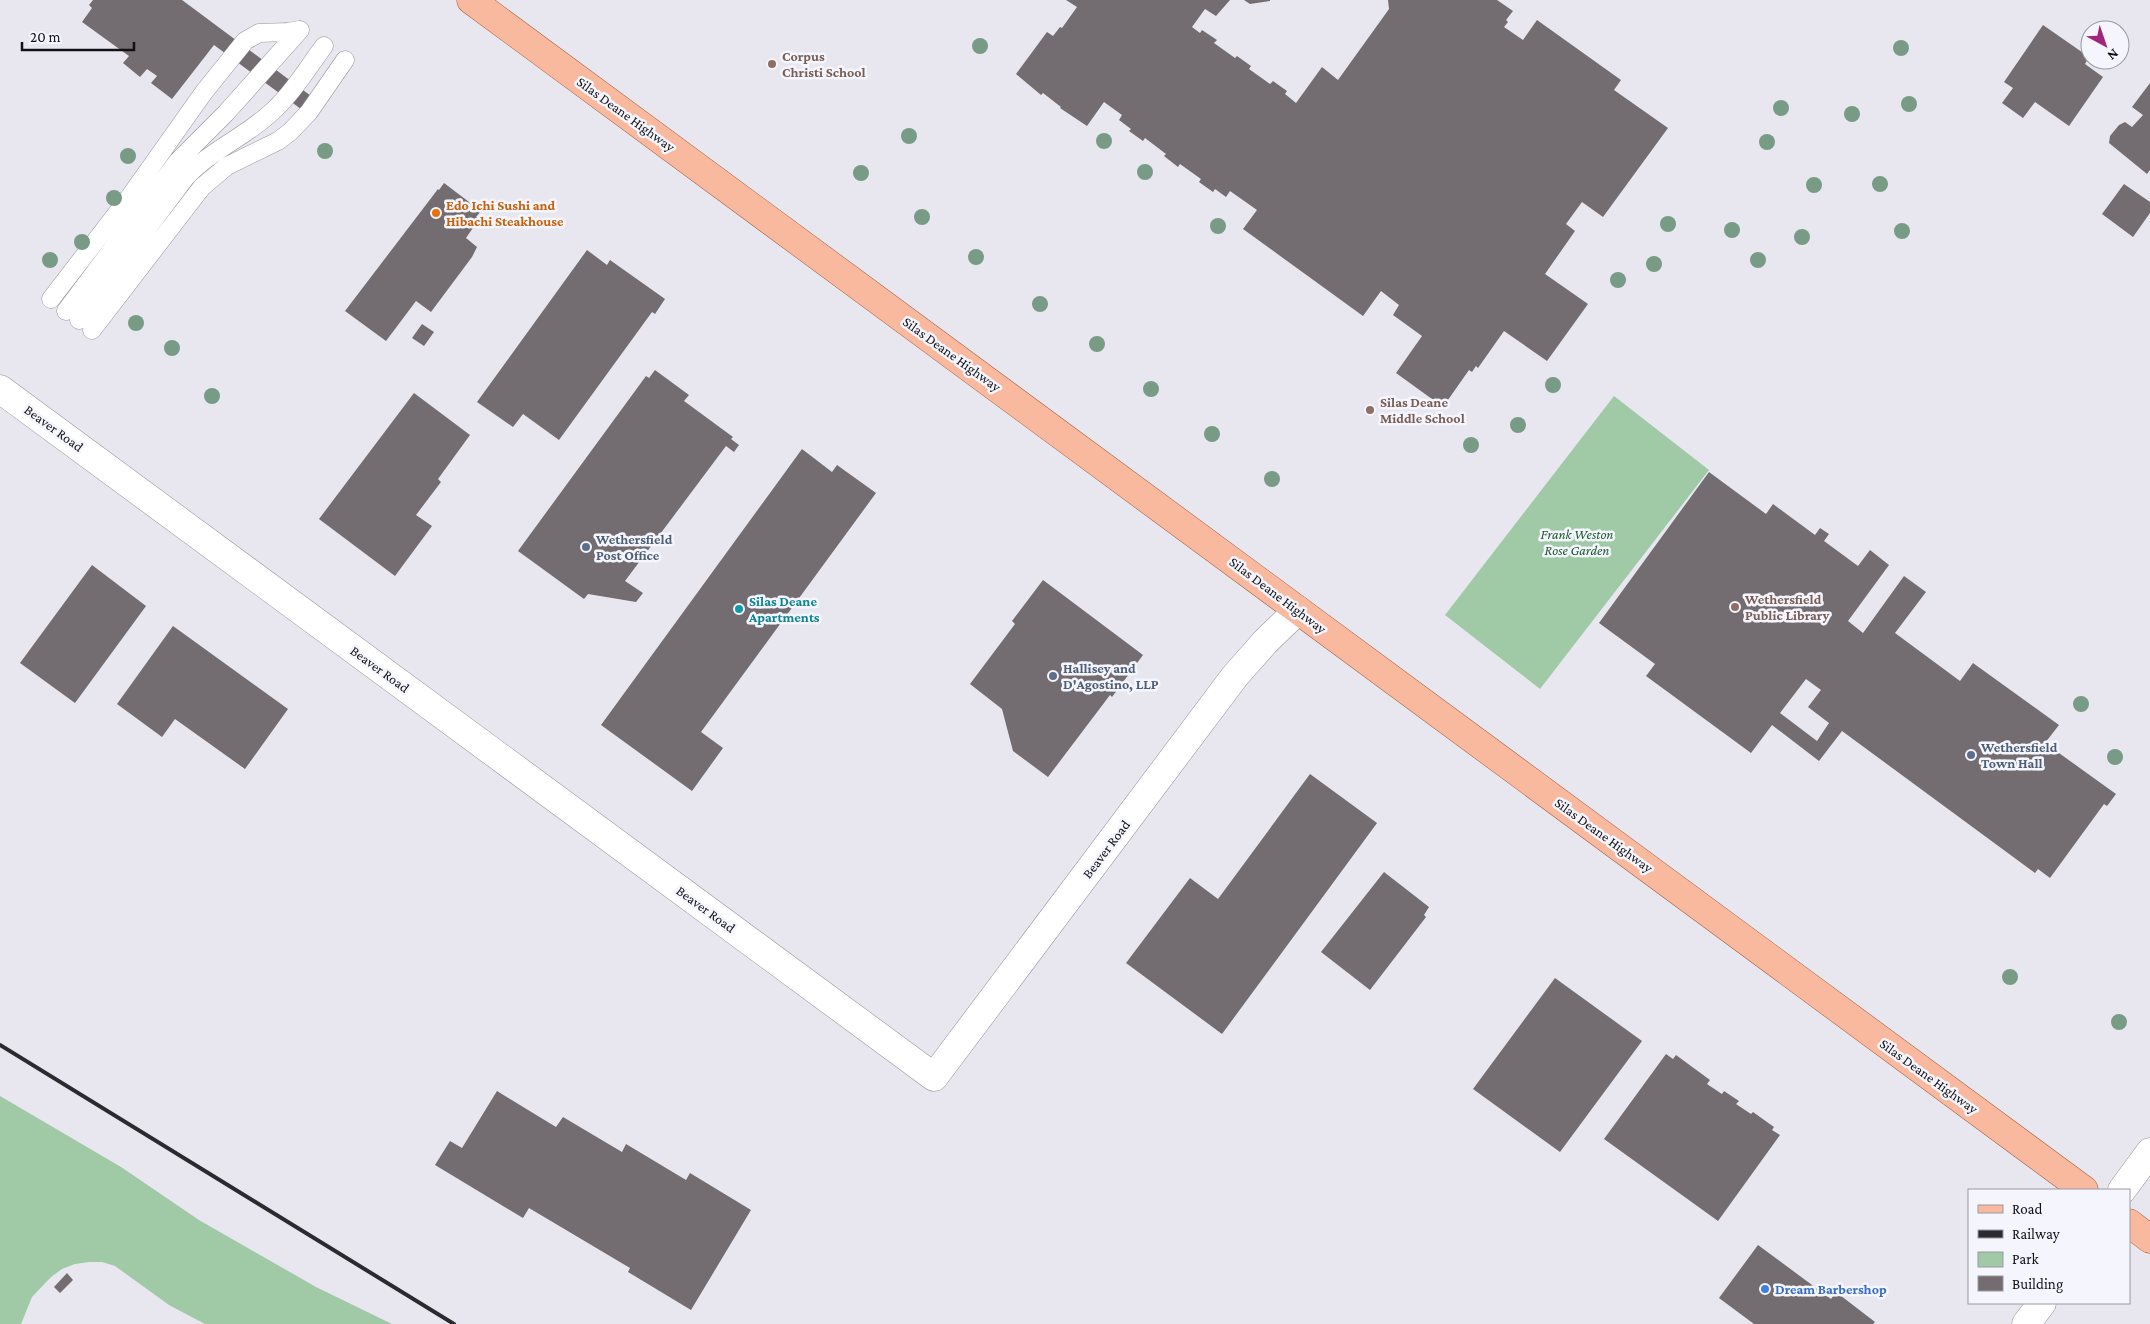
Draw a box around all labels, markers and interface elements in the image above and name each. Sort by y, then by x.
scale bar [22,20,135,52]
north arrow [2080,20,2130,70]
text: 20 m [30,29,61,45]
text: N [2104,46,2122,64]
place label: Corpus Christi School [782,48,866,80]
marker: Corpus Christi School [766,58,778,70]
street label: Silas Deane Highway [574,73,678,155]
place label: Edo Ichi Sushi and Hibachi Steakhouse [446,197,564,229]
marker: Edo Ichi Sushi and Hibachi Steakhouse [430,207,442,219]
street label: Silas Deane Highway [900,313,1004,395]
place label: Silas Deane Middle School [1380,394,1465,426]
street label: Beaver Road [22,401,87,455]
marker: Silas Deane Middle School [1364,404,1376,416]
park label: Frank Weston Rose Garden [1541,526,1613,558]
place label: Wethersfield Post Office [595,531,673,563]
marker: Wethersfield Post Office [580,541,592,553]
street label: Silas Deane Highway [1226,553,1330,637]
place label: Wethersfield Public Library [1744,591,1829,623]
place label: Silas Deane Apartments [748,593,820,625]
marker: Wethersfield Public Library [1729,601,1741,613]
marker: Silas Deane Apartments [733,603,745,615]
street label: Beaver Road [348,642,413,696]
place label: Hallisey and D'Agostino, LLP [1063,660,1159,693]
marker: Hallisey and D'Agostino, LLP [1047,670,1059,682]
place label: Wethersfield Town Hall [1980,739,2058,771]
marker: Wethersfield Town Hall [1965,749,1977,761]
street label: Silas Deane Highway [1552,794,1656,876]
street label: Beaver Road [1079,816,1133,881]
street label: Beaver Road [674,882,739,936]
street label: Silas Deane Highway [1877,1035,1981,1117]
legend [1968,1189,2130,1304]
text: Road [2012,1201,2043,1217]
text: Railway [2012,1226,2060,1243]
text: Park [2012,1251,2039,1267]
text: Building [2012,1276,2063,1293]
place label: Dream Barbershop [1775,1281,1887,1297]
marker: Dream Barbershop [1759,1283,1771,1295]

